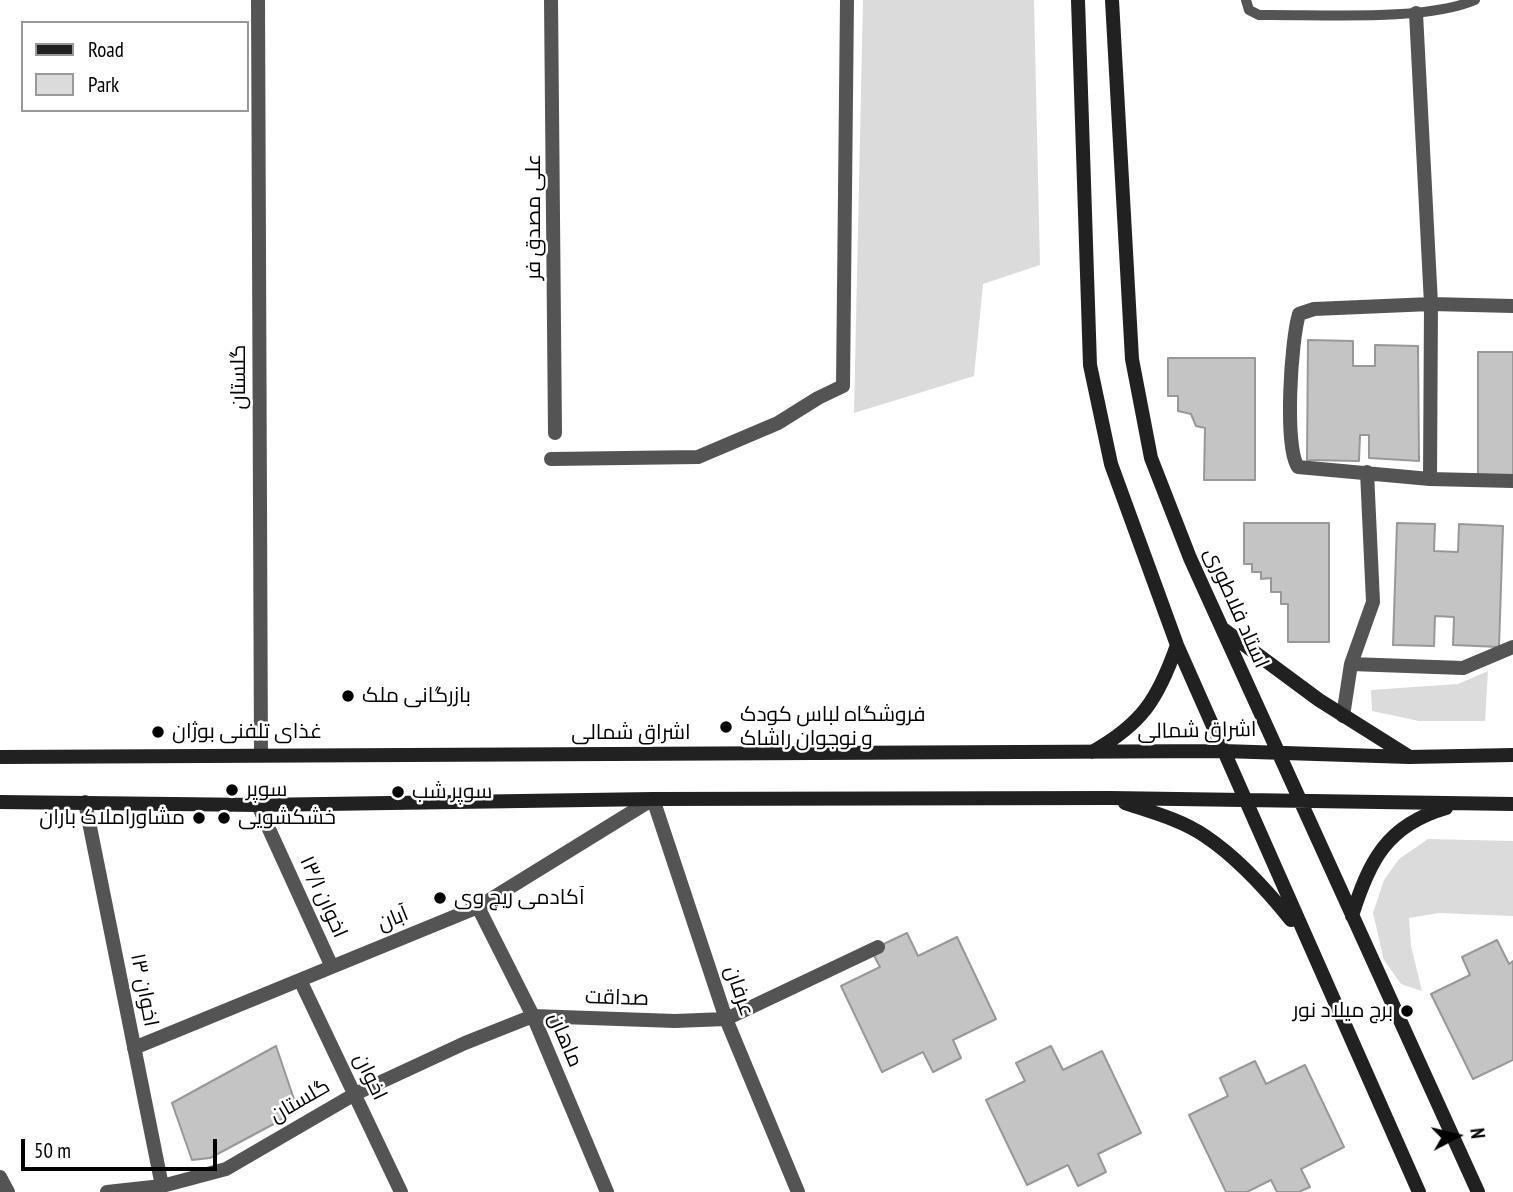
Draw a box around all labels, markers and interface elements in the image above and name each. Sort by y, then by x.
legend [21,21,248,112]
text: Road [88,36,124,63]
text: Park [88,71,119,98]
street label: علی مصدق فر [521,154,547,280]
street label: گلستان [226,344,252,410]
street label: استاد فلاطوری [1198,544,1274,672]
place label: بازرگانی ملک [362,683,471,709]
marker: بازرگانی ملک [340,688,356,704]
place label: فروشگاه لباس کودک و نوجوان راشاک [740,702,926,752]
street label: اشراق شمالی [1137,717,1257,745]
place label: غذای تلفنی بوژان [172,719,322,745]
marker: فروشگاه لباس کودک و نوجوان راشاک [718,719,734,735]
street label: اشراق شمالی [571,720,691,746]
marker: غذای تلفنی بوژان [150,724,166,740]
place label: سوپر [246,777,287,803]
place label: سوپر شب [412,779,492,805]
marker: سوپر [224,782,240,798]
marker: سوپر شب [390,784,406,800]
place label: مشاوراملاک باران [39,805,185,831]
place label: خشکشویی [238,805,336,831]
marker: مشاوراملاک باران [191,810,207,826]
marker: خشکشویی [216,810,232,826]
street label: اخوان ۱۳/۱ [294,852,352,942]
place label: آکادمی ریچ وی [454,885,585,911]
marker: آکادمی ریچ وی [432,890,448,906]
street label: آبان [374,901,412,937]
street label: اخوان ۱۳ [125,951,163,1029]
street label: عرفان [719,962,759,1020]
street label: صداقت [585,984,649,1012]
place label: برج میلاد نور [1293,998,1393,1024]
marker: برج میلاد نور [1399,1003,1415,1019]
street label: ماهان [542,1009,588,1071]
street label: اخوان [348,1049,392,1105]
street label: گلستان [266,1074,334,1128]
north arrow [1422,1101,1492,1171]
scale bar [24,1126,220,1170]
text: N [1465,1127,1490,1140]
text: 50 m [34,1137,71,1164]

